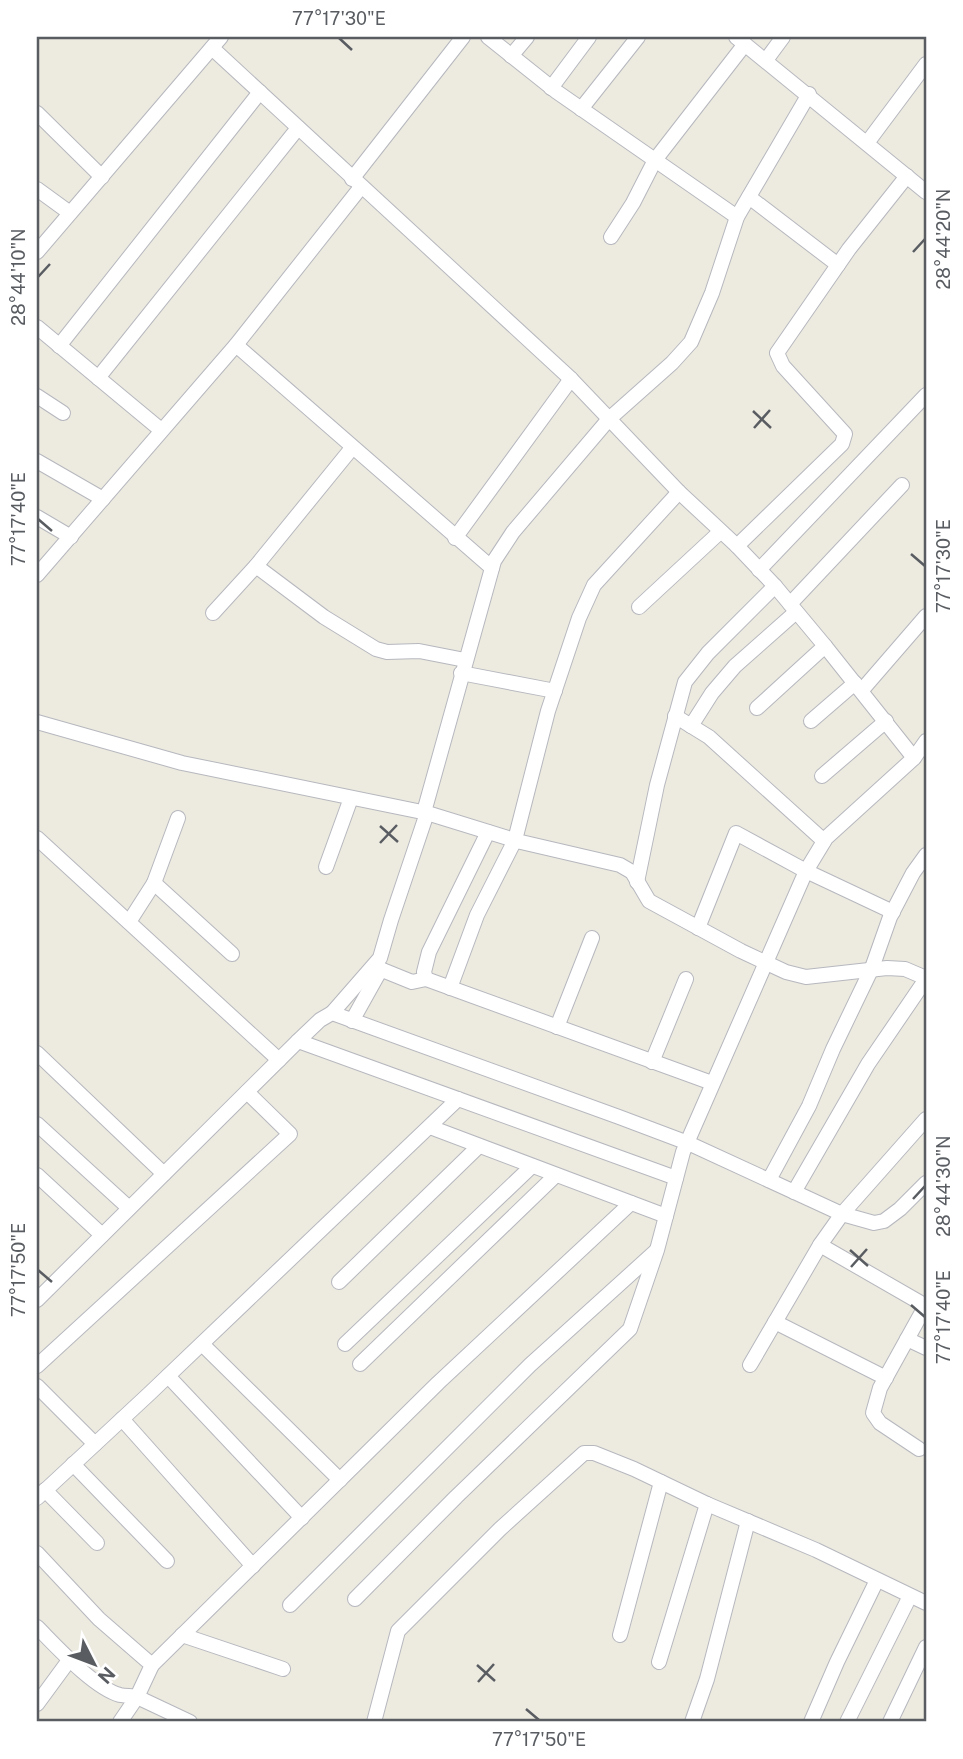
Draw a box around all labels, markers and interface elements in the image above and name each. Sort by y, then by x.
text: 77°17'30"E [292,8,386,29]
text: 28°44'20"N [933,189,954,289]
text: 28°44'10"N [8,228,29,326]
text: 77°17'40"E [8,472,29,566]
text: 77°17'30"E [933,519,954,613]
text: 28°44'30"N [933,1135,954,1237]
text: 77°17'50"E [8,1223,29,1317]
text: 77°17'40"E [933,1270,954,1364]
north arrow [60,1630,130,1700]
text: N [93,1662,120,1688]
text: 77°17'50"E [492,1729,586,1750]

